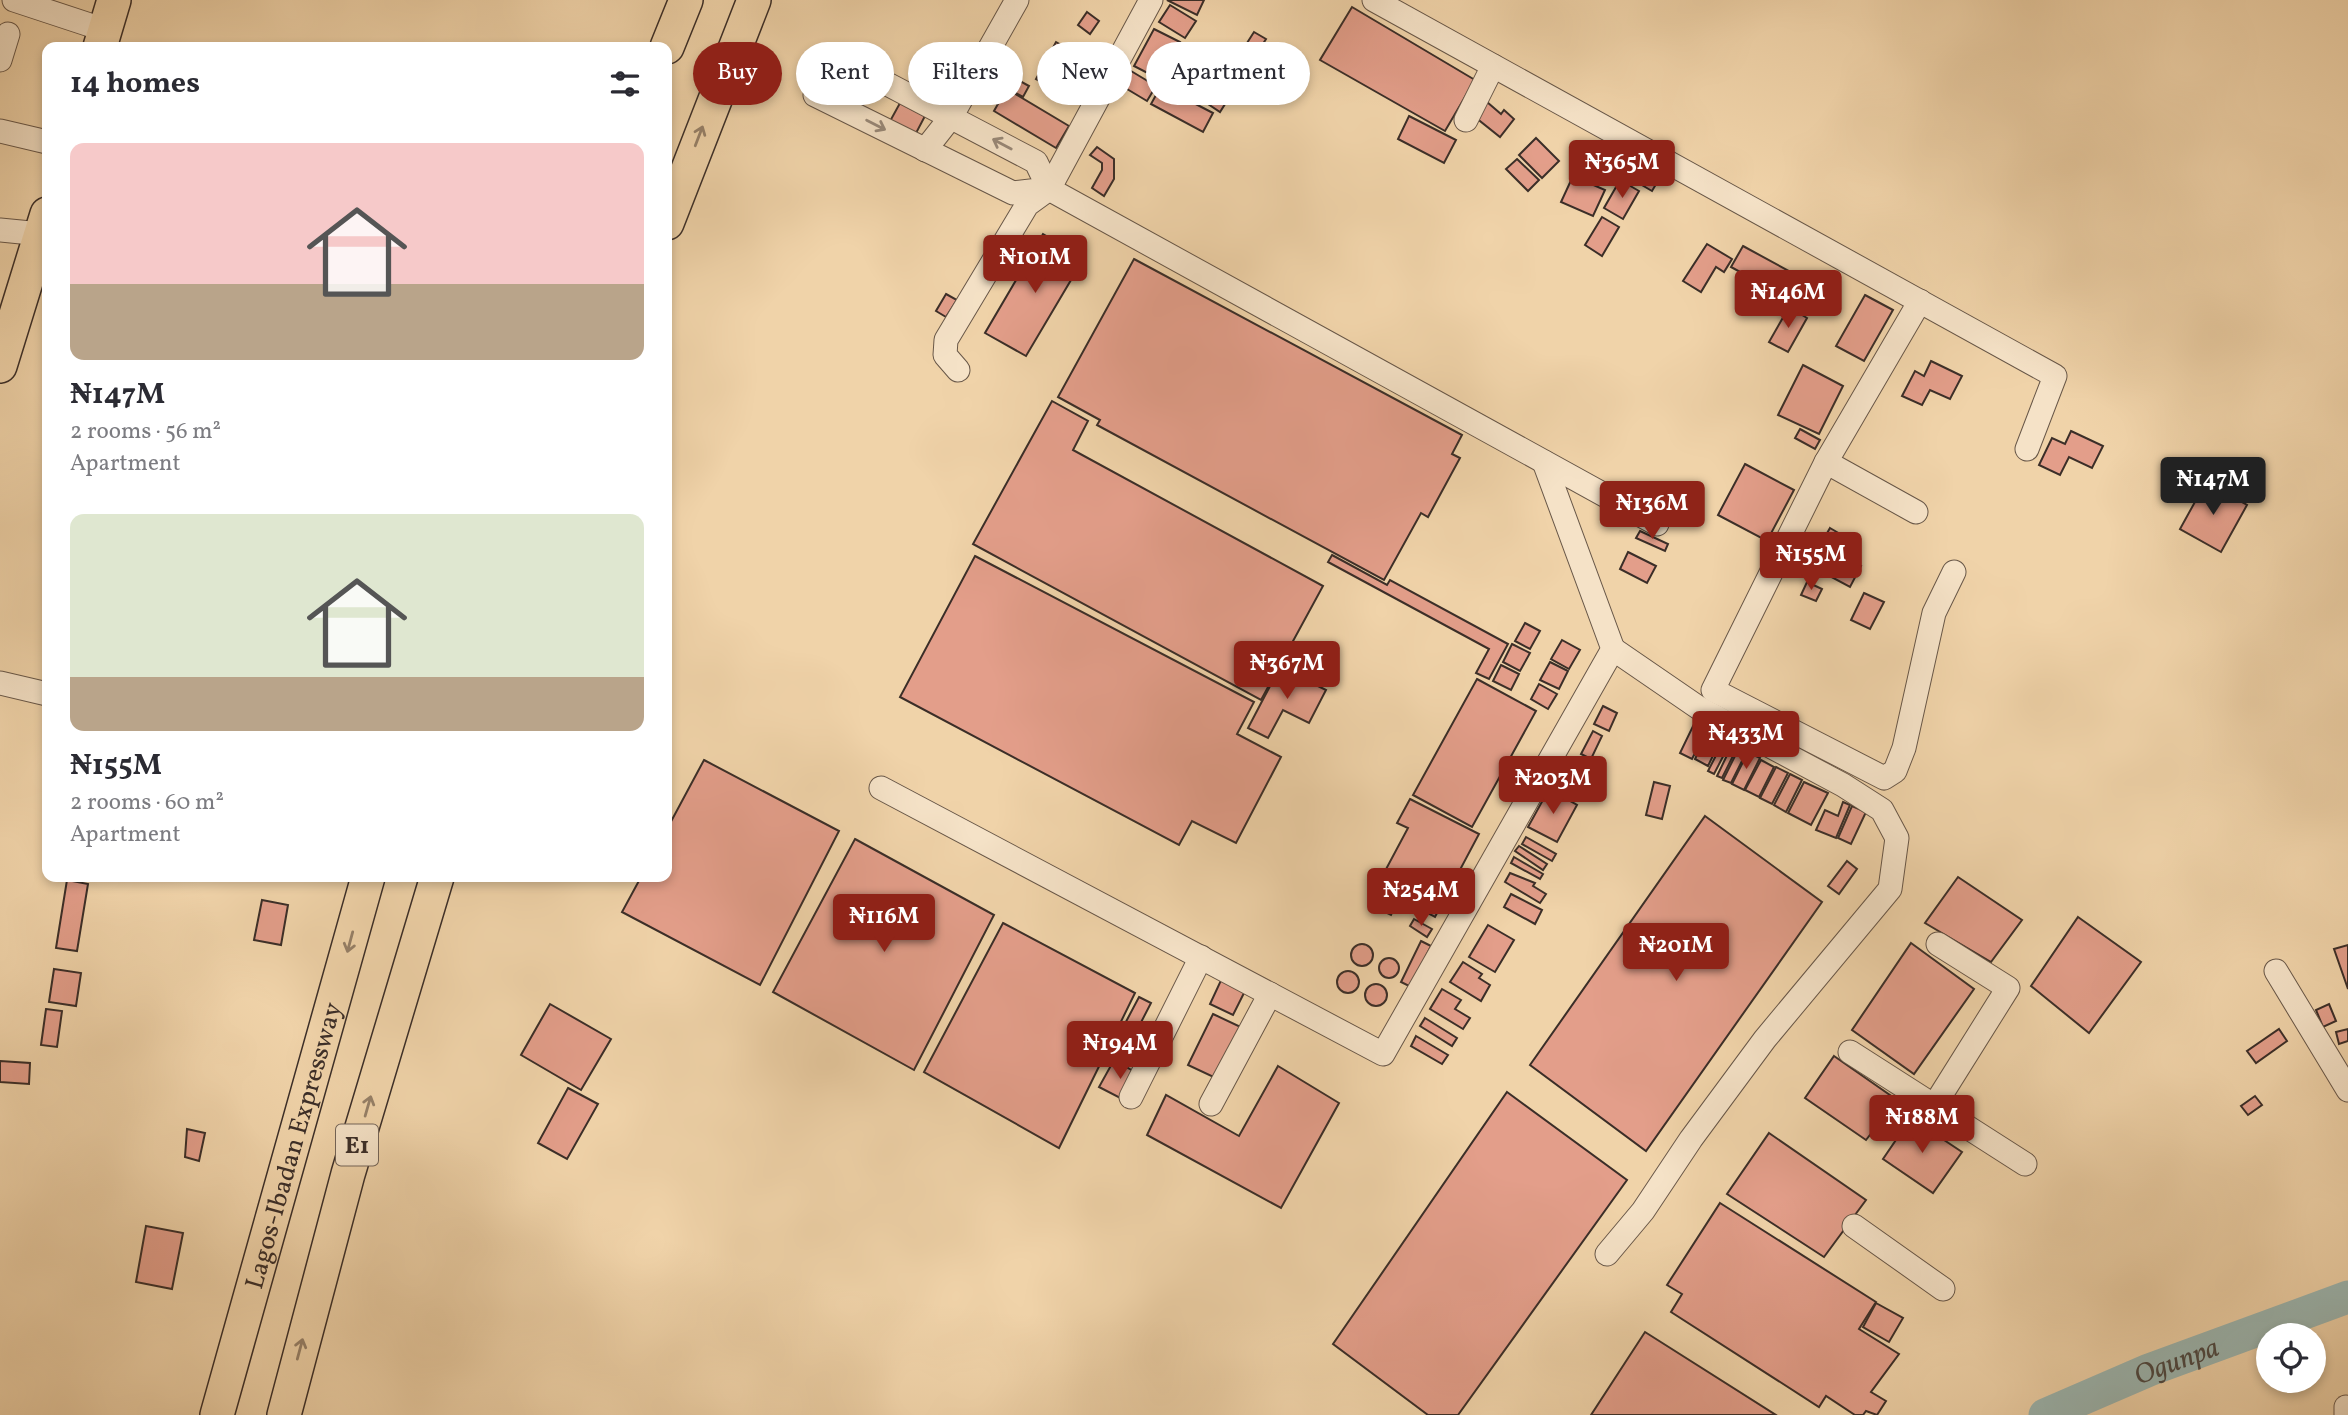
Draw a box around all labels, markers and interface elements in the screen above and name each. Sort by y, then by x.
chip: Buy [693,42,782,105]
chip: Rent [796,42,894,105]
chip: Filters [908,42,1023,105]
chip: New [1037,42,1132,105]
chip: Apartment [1146,42,1310,105]
text: 14 homes [70,63,200,105]
icon: filters [606,65,644,103]
one-way arrow [866,119,886,133]
one-way arrow [694,126,707,148]
one-way arrow [992,137,1013,150]
pin: ₦365M [1573,140,1671,200]
text: ₦365M [1585,147,1659,179]
icon: home [294,189,420,315]
pin: ₦101M [986,236,1084,295]
text: ₦101M [999,242,1071,274]
pin: ₦146M [1739,270,1837,330]
text: ₦146M [1751,277,1825,309]
text: ₦147M [70,374,165,416]
text: 2 rooms · 56 m² [70,416,221,448]
text: Apartment [70,448,181,480]
pin: ₦147M [2164,458,2262,517]
text: ₦147M [2177,464,2249,496]
pin: ₦136M [1603,482,1701,541]
text: ₦136M [1616,488,1688,520]
pin: ₦155M [1762,532,1860,592]
text: ₦155M [1776,539,1846,571]
icon: home [294,560,420,686]
pin: ₦367M [1238,642,1336,701]
text: ₦367M [1250,648,1324,680]
pin: ₦433M [1697,712,1795,771]
text: ₦433M [1708,718,1784,750]
text: ₦155M [70,745,162,787]
pin: ₦203M [1504,756,1602,816]
text: ₦203M [1515,763,1591,795]
text: 2 rooms · 60 m² [70,787,224,819]
text: Apartment [70,819,181,851]
pin: ₦254M [1372,869,1470,928]
text: ₦254M [1383,875,1459,907]
pin: ₦116M [835,894,933,954]
text: ₦116M [849,901,919,933]
pin: ₦201M [1627,923,1725,983]
text: ₦201M [1639,930,1713,962]
one-way arrow [342,931,355,953]
street label: Lagos-Ibadan Expressway [237,999,352,1293]
pin: ₦194M [1071,1021,1169,1081]
text: ₦194M [1083,1028,1157,1060]
one-way arrow [363,1095,376,1117]
pin: ₦188M [1873,1096,1971,1155]
text: ₦188M [1885,1102,1959,1134]
road number: E1 [336,1125,378,1166]
map controls [2256,1323,2326,1393]
button: locate [2256,1323,2326,1393]
water label: Ogunpa [2128,1329,2225,1396]
one-way arrow [295,1338,308,1360]

